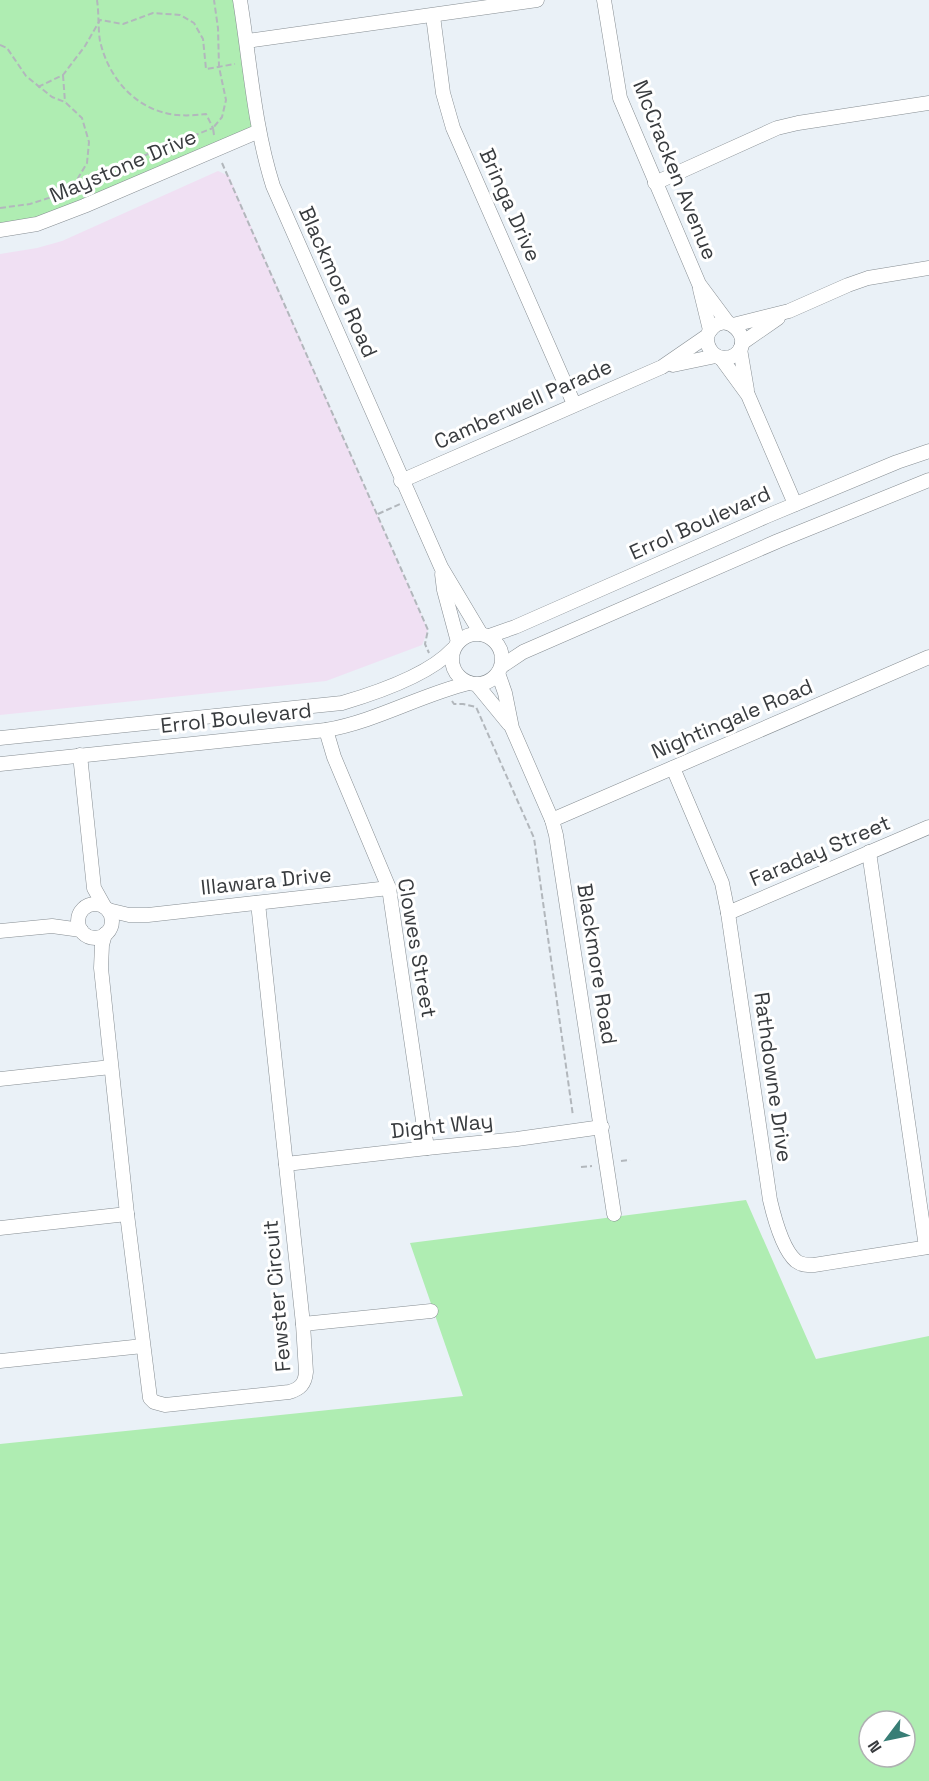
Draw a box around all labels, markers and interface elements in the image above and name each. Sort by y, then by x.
street label: McCracken Avenue [627,76,724,264]
street label: Maystone Drive [45,122,200,209]
street label: Bringa Drive [474,144,547,266]
street label: Blackmore Road [293,202,384,362]
street label: Camberwell Parade [430,352,616,455]
street label: Errol Boulevard [625,479,775,566]
street label: Nightingale Road [647,672,817,765]
street label: Errol Boulevard [159,696,313,739]
street label: Faraday Street [745,809,894,892]
street label: Illawara Drive [199,860,333,901]
street label: Clowes Street [392,876,443,1020]
street label: Blackmore Road [571,881,624,1046]
street label: Rathdowne Drive [748,990,799,1164]
street label: Dight Way [389,1107,495,1144]
street label: Fewster Circuit [256,1219,297,1373]
north arrow [857,1709,917,1769]
text: N [863,1737,886,1757]

